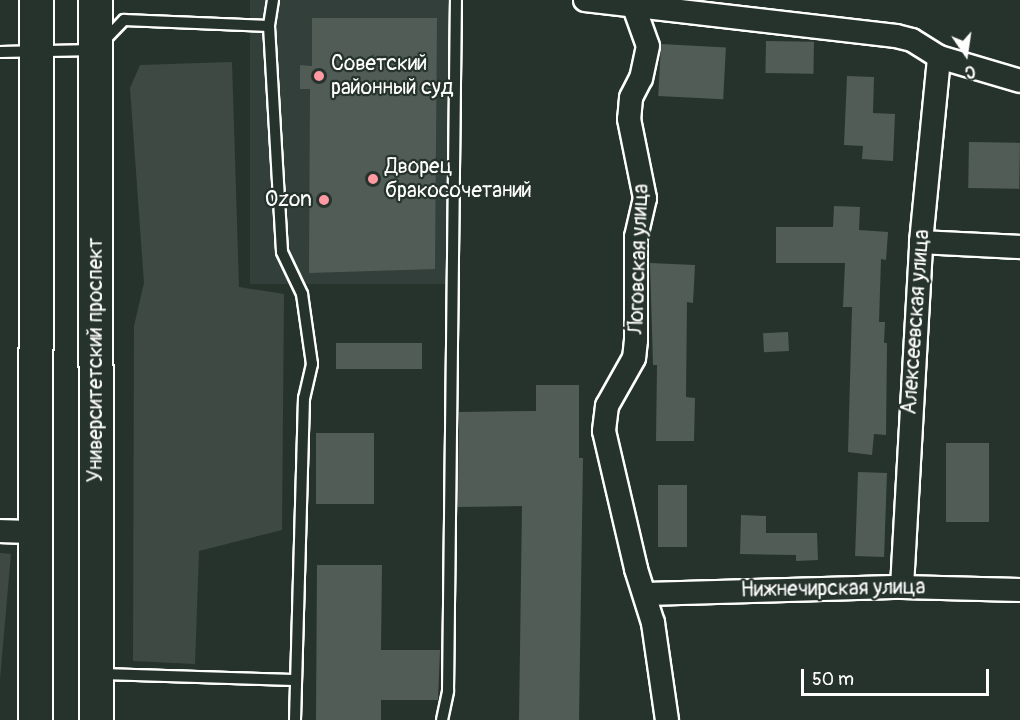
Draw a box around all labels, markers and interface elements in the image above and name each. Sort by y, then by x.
north arrow [936,24,996,84]
place label: Советский районный суд [331,51,453,101]
text: С [963,61,977,82]
marker: Советский районный суд [312,69,326,83]
place label: Дворец бракосочетаний [385,154,532,204]
marker: Дворец бракосочетаний [366,172,380,186]
street label: Логовская улица [624,183,654,335]
place label: Ozon [265,187,312,213]
marker: Ozon [317,193,331,207]
street label: Алексеевская улица [897,229,935,415]
street label: Университетский проспект [83,238,109,482]
street label: Нижнечирская улица [740,575,926,603]
scale bar [804,657,992,695]
text: 50 m [812,668,854,691]

